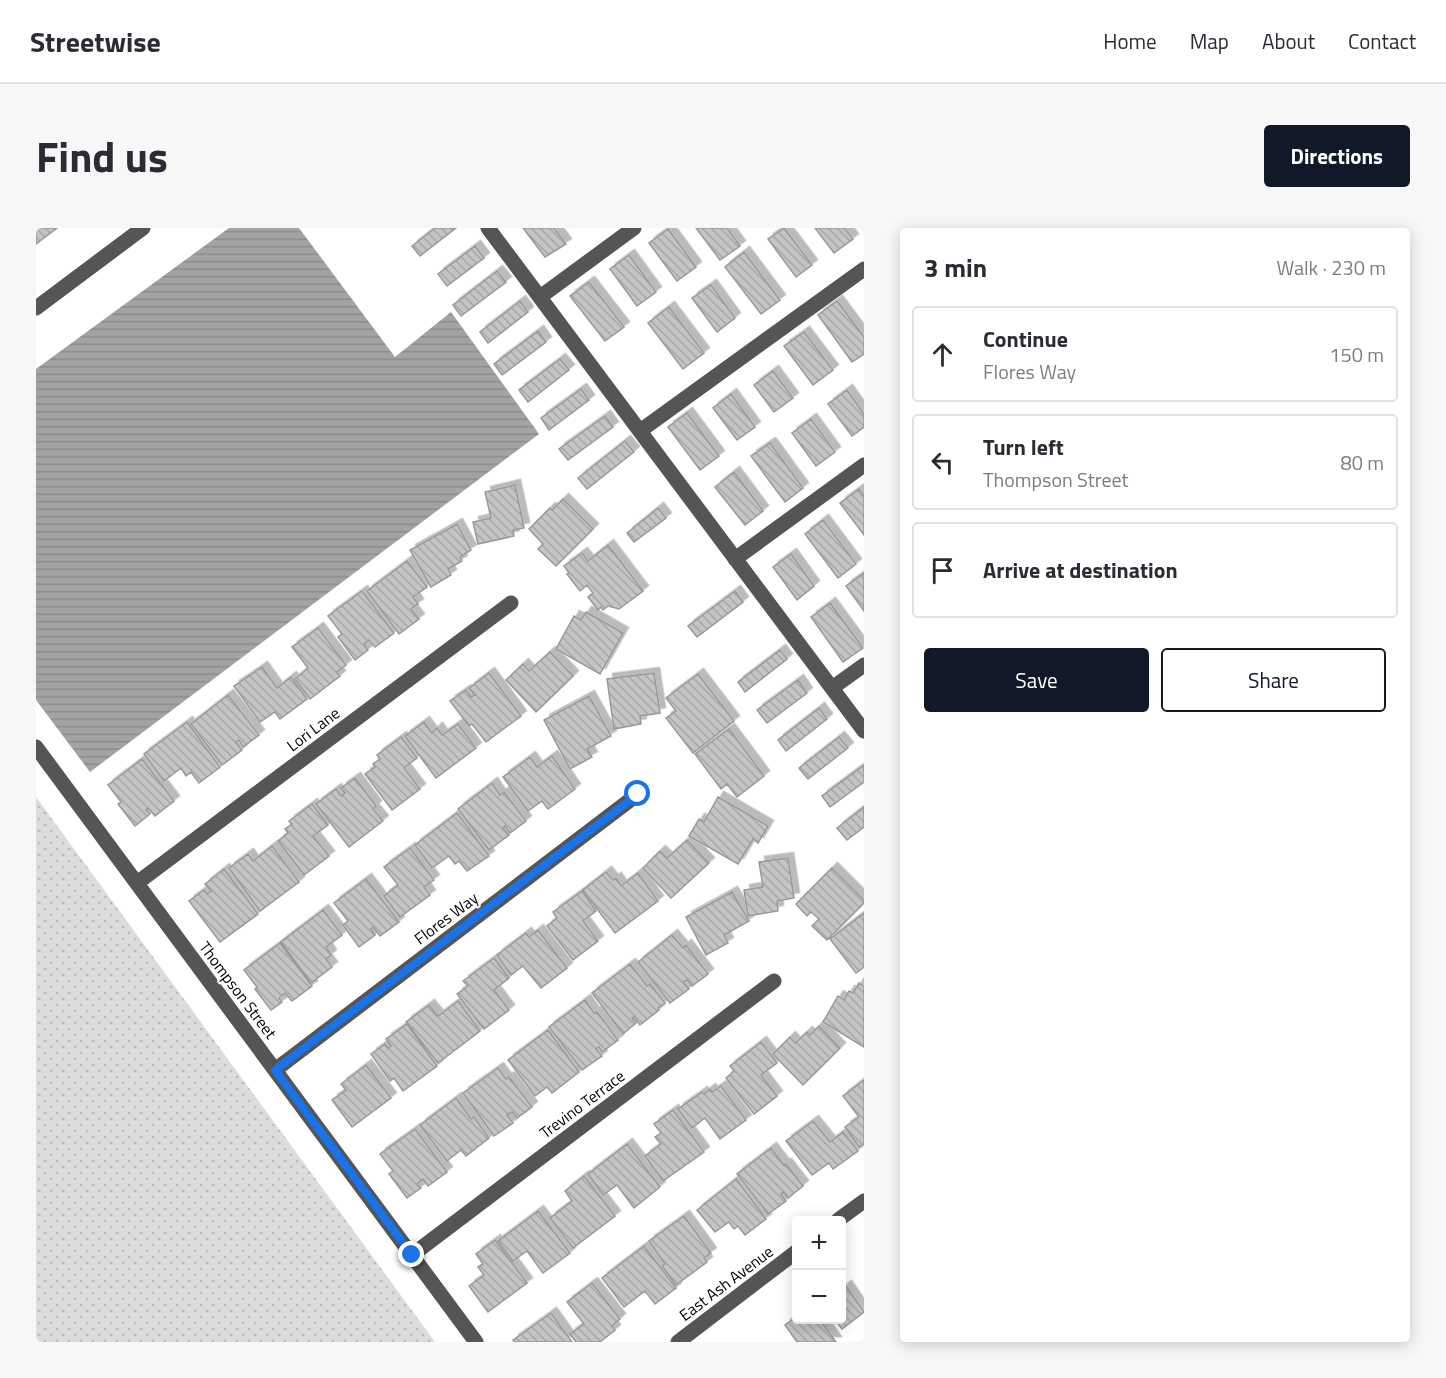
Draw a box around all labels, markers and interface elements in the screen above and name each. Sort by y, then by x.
text: Streetwise [30,20,161,63]
text: Home [1103,25,1157,57]
text: Map [1190,25,1229,57]
text: About [1262,25,1315,57]
text: Contact [1348,25,1416,57]
text: Find us [36,124,168,188]
button: Directions [1264,125,1410,187]
text: 3 min [924,248,987,287]
text: Walk · 230 m [1277,252,1386,283]
text: Continue [983,322,1068,356]
icon: ahead [926,338,959,371]
text: 150 m [1329,339,1384,370]
text: Flores Way [983,356,1076,387]
text: Turn left [983,430,1064,464]
icon: left [926,446,959,479]
text: 80 m [1340,447,1384,478]
text: Thompson Street [983,464,1129,495]
text: Arrive at destination [983,553,1178,587]
icon: arrive [926,554,959,587]
button: Save [924,648,1149,712]
button: Share [1161,648,1386,712]
street label: Lori Lane [281,701,345,757]
route start [624,780,650,806]
street label: Flores Way [409,886,483,950]
street label: Thompson Street [193,936,283,1044]
street label: Trevino Terrace [534,1064,630,1144]
map controls [792,1216,846,1324]
button: + [792,1216,846,1270]
street label: East Ash Avenue [674,1240,778,1326]
route end [398,1241,424,1267]
button: − [792,1270,846,1324]

